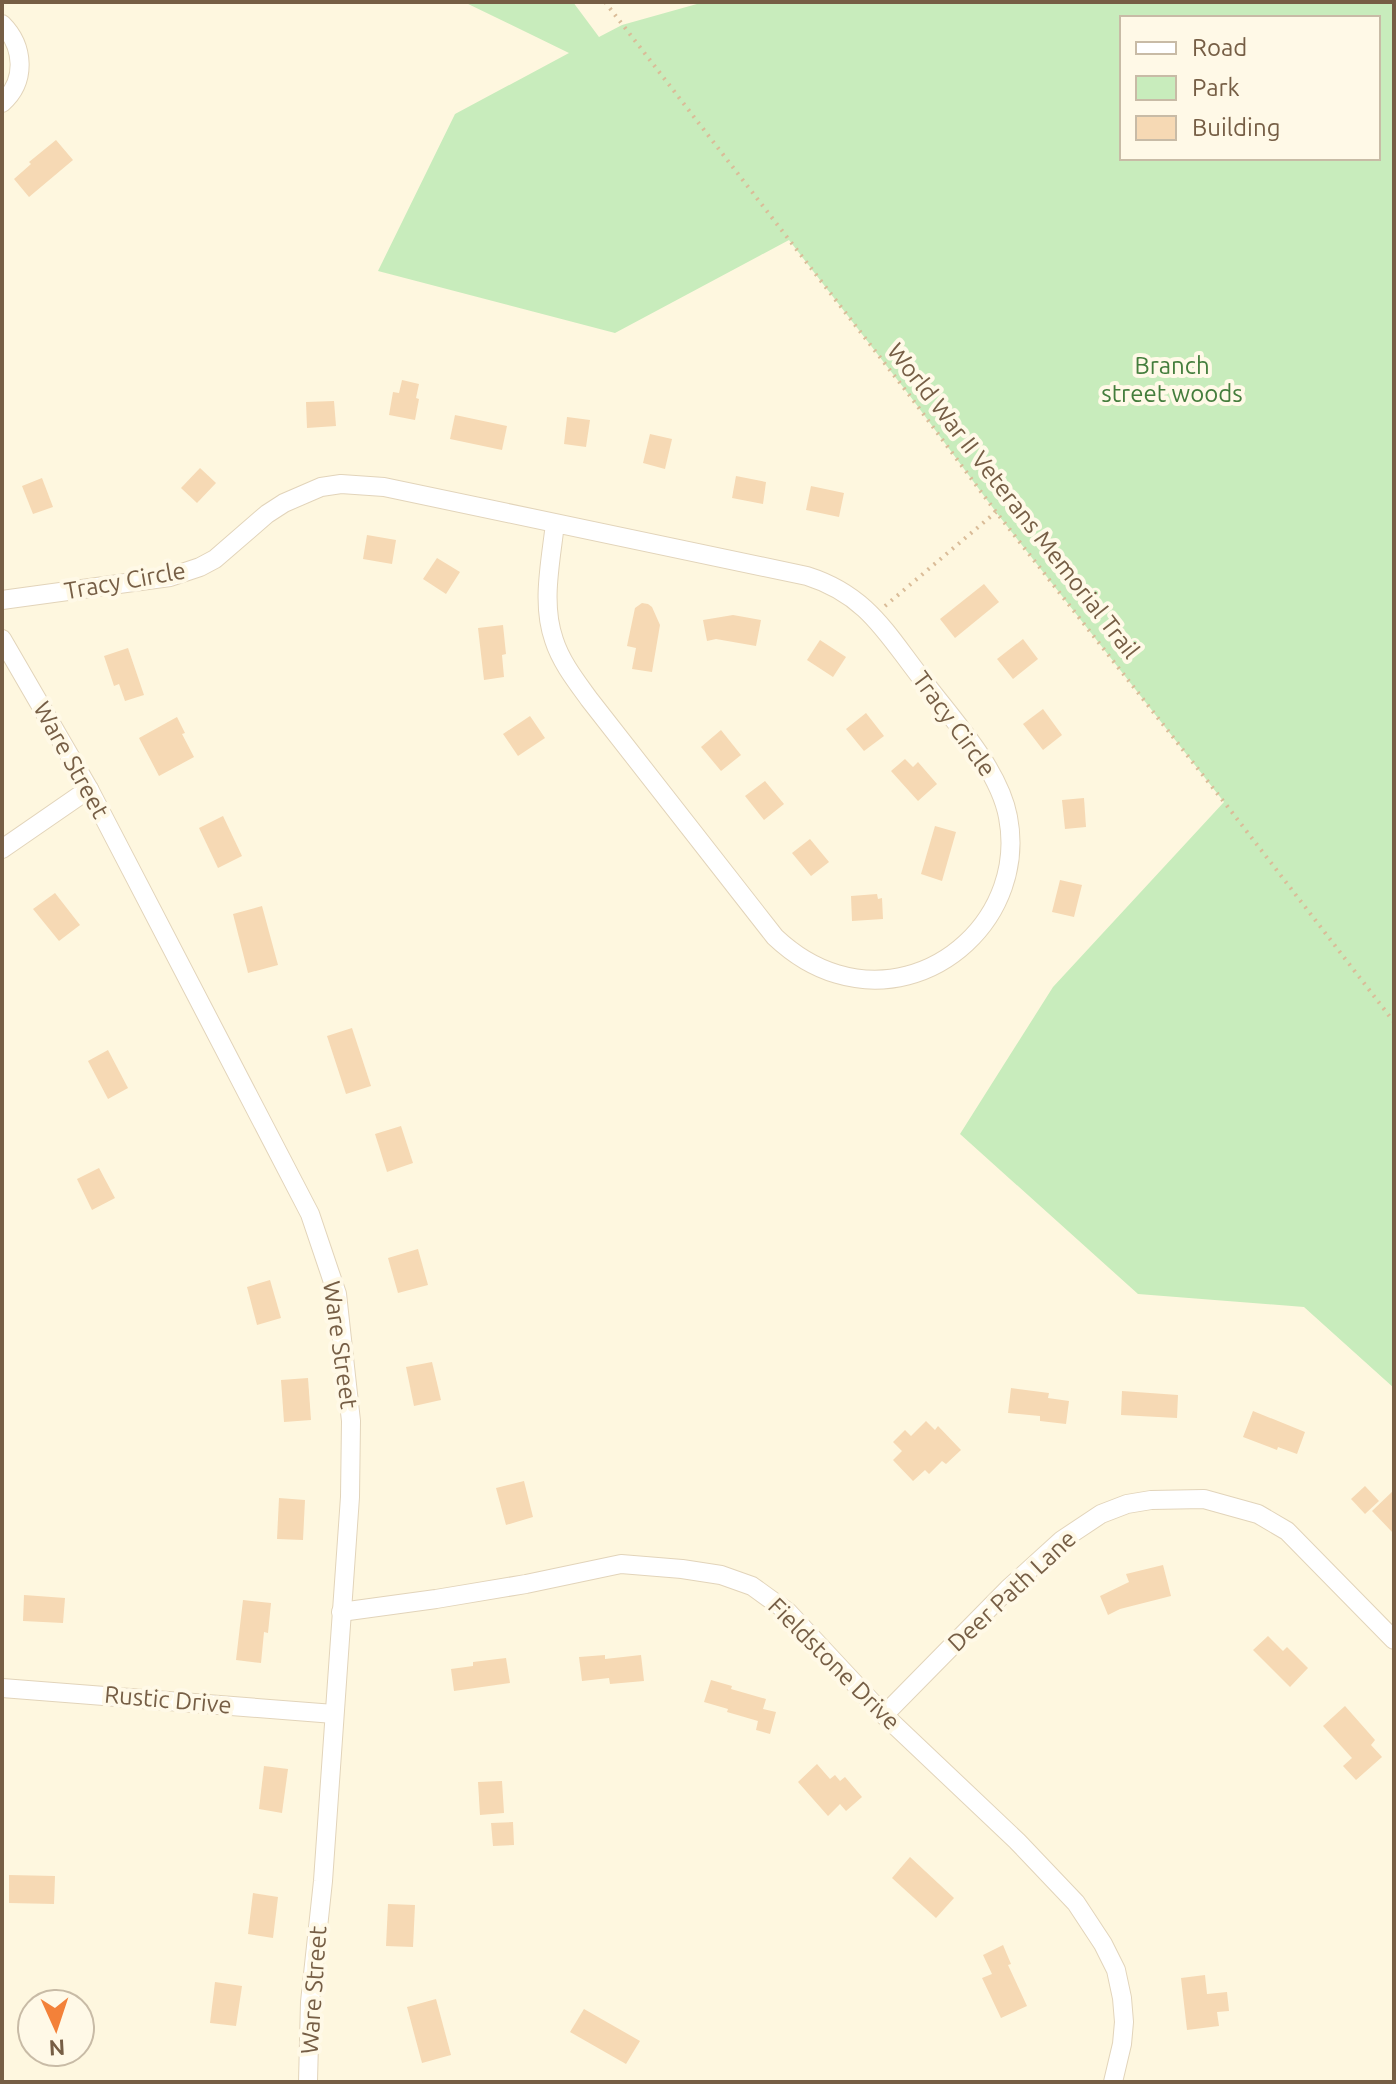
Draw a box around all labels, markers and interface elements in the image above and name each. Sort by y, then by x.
legend [1120,16,1380,160]
text: Road [1192,34,1247,61]
text: Park [1192,74,1240,101]
text: Building [1192,114,1280,141]
street label: World War II Veterans Memorial Trail [882,338,1145,664]
park label: Branch street woods [1101,352,1243,407]
street label: Tracy Circle [62,557,188,604]
street label: Tracy Circle [907,666,1001,781]
street label: Ware Street [28,697,115,823]
street label: Ware Street [318,1279,363,1411]
street label: Deer Path Lane [942,1525,1081,1657]
street label: Fieldstone Drive [763,1592,906,1735]
street label: Rustic Drive [103,1680,233,1719]
street label: Ware Street [296,1924,332,2055]
north arrow [16,1988,96,2068]
text: N [48,2036,66,2061]

